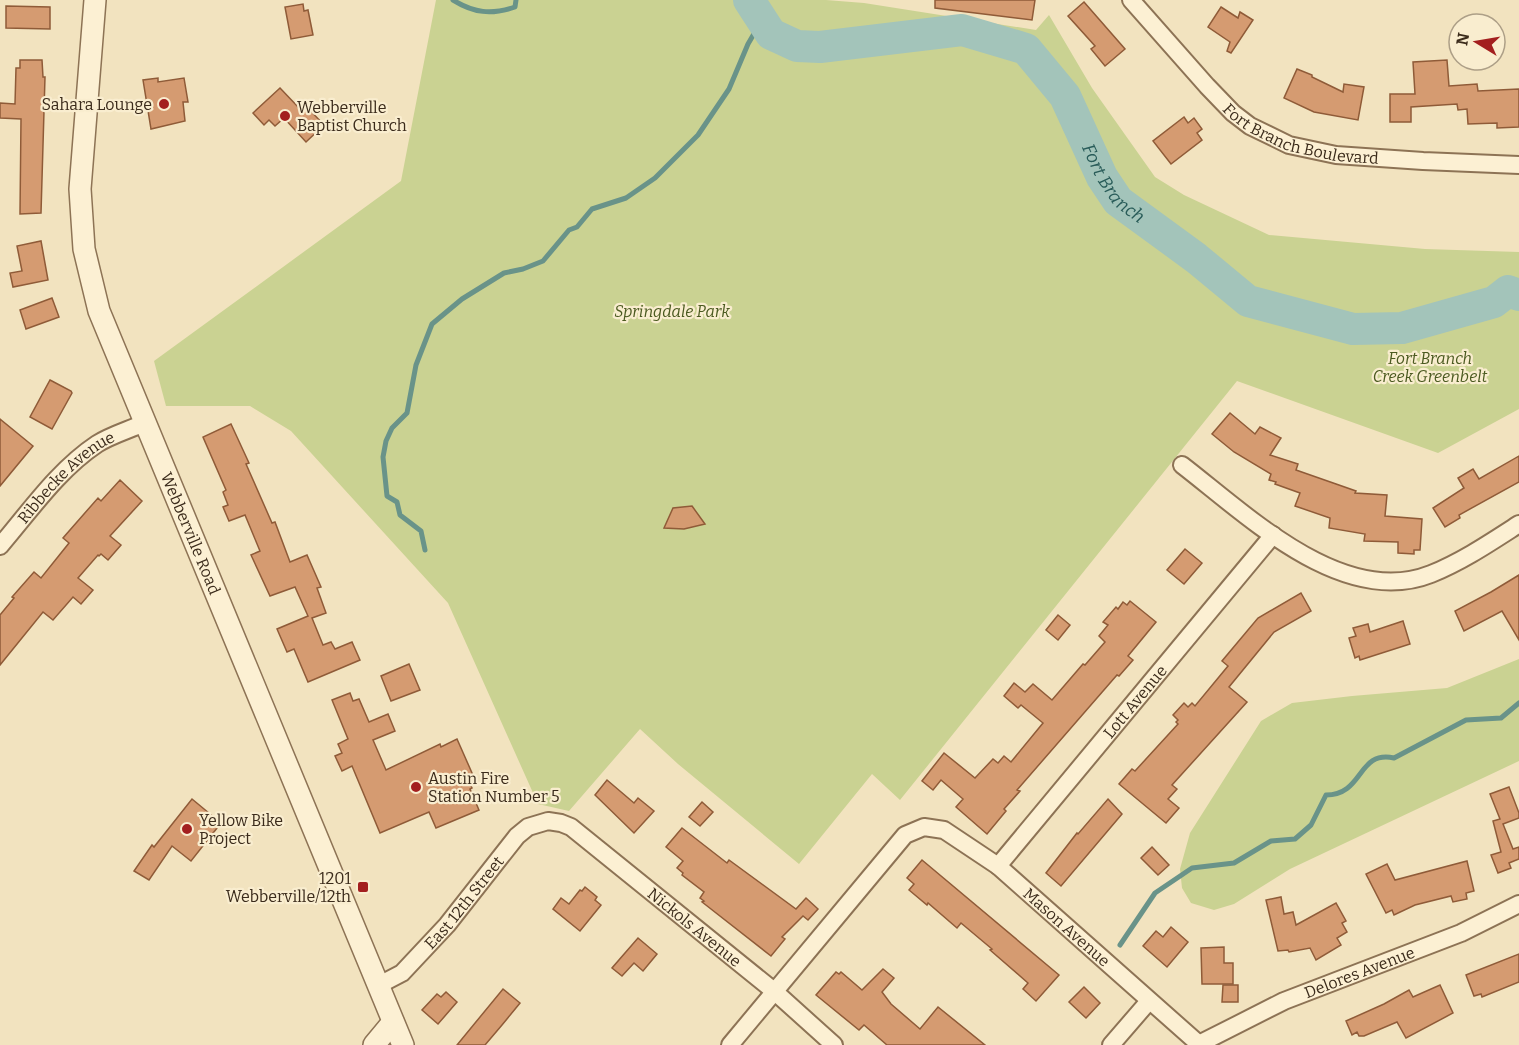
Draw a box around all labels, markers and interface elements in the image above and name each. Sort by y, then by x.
north arrow [1447,12,1507,72]
text: N [1452,31,1473,47]
place label: Sahara Lounge [41,95,152,114]
marker: Sahara Lounge [157,97,171,111]
place label: Webberville Baptist Church [297,98,407,135]
street label: Fort Branch Boulevard [1219,99,1380,167]
marker: Webberville Baptist Church [278,109,292,123]
water label: Fort Branch [1077,140,1149,228]
park label: Springdale Park [614,302,730,321]
park label: Fort Branch Creek Greenbelt [1373,349,1488,386]
street label: Ribbecke Avenue [13,427,117,527]
street label: Webberville Road [157,469,225,598]
street label: Lott Avenue [1099,661,1170,742]
place label: Austin Fire Station Number 5 [428,769,560,806]
marker: Austin Fire Station Number 5 [409,780,423,794]
place label: Yellow Bike Project [199,811,283,848]
marker: Yellow Bike Project [180,822,194,836]
street label: East 12th Street [420,852,507,953]
place label: 1201 Webberville/12th [226,869,351,906]
marker: 1201 Webberville/12th [356,880,370,894]
street label: Nickols Avenue [644,883,745,970]
street label: Mason Avenue [1020,884,1114,970]
street label: Delores Avenue [1302,942,1417,1002]

